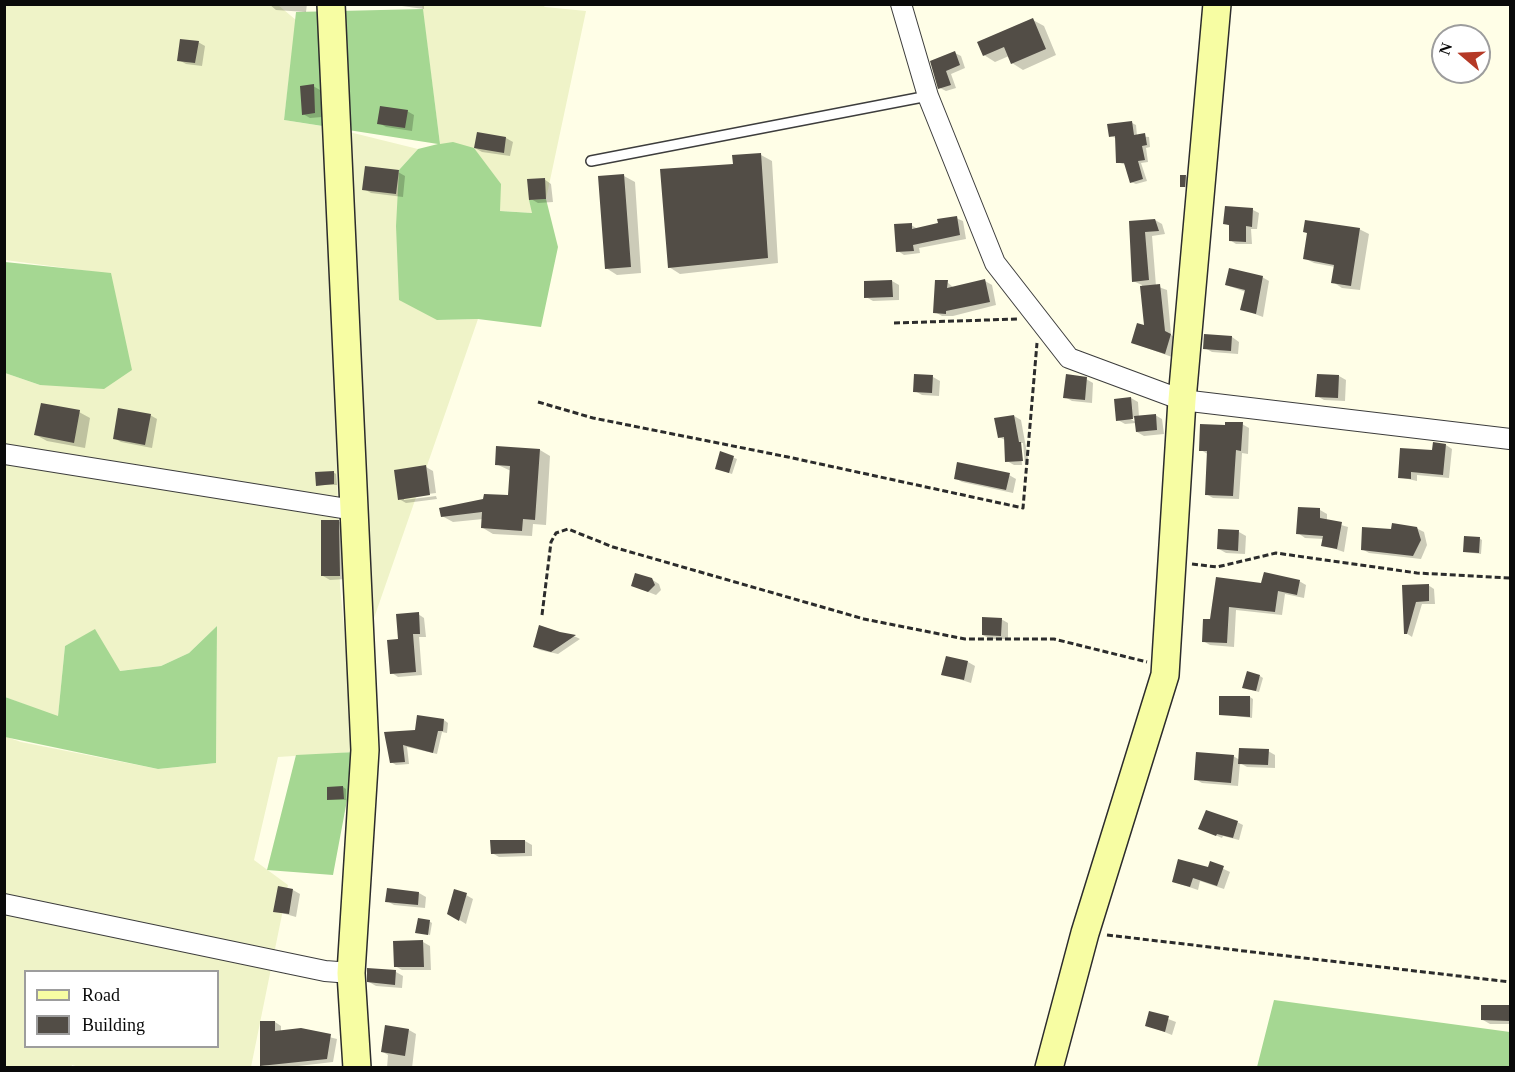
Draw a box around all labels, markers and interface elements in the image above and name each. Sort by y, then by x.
north arrow [1431,24,1491,84]
text: N [1435,40,1455,57]
legend [24,970,219,1048]
text: Road [82,985,120,1005]
text: Building [82,1015,145,1035]

